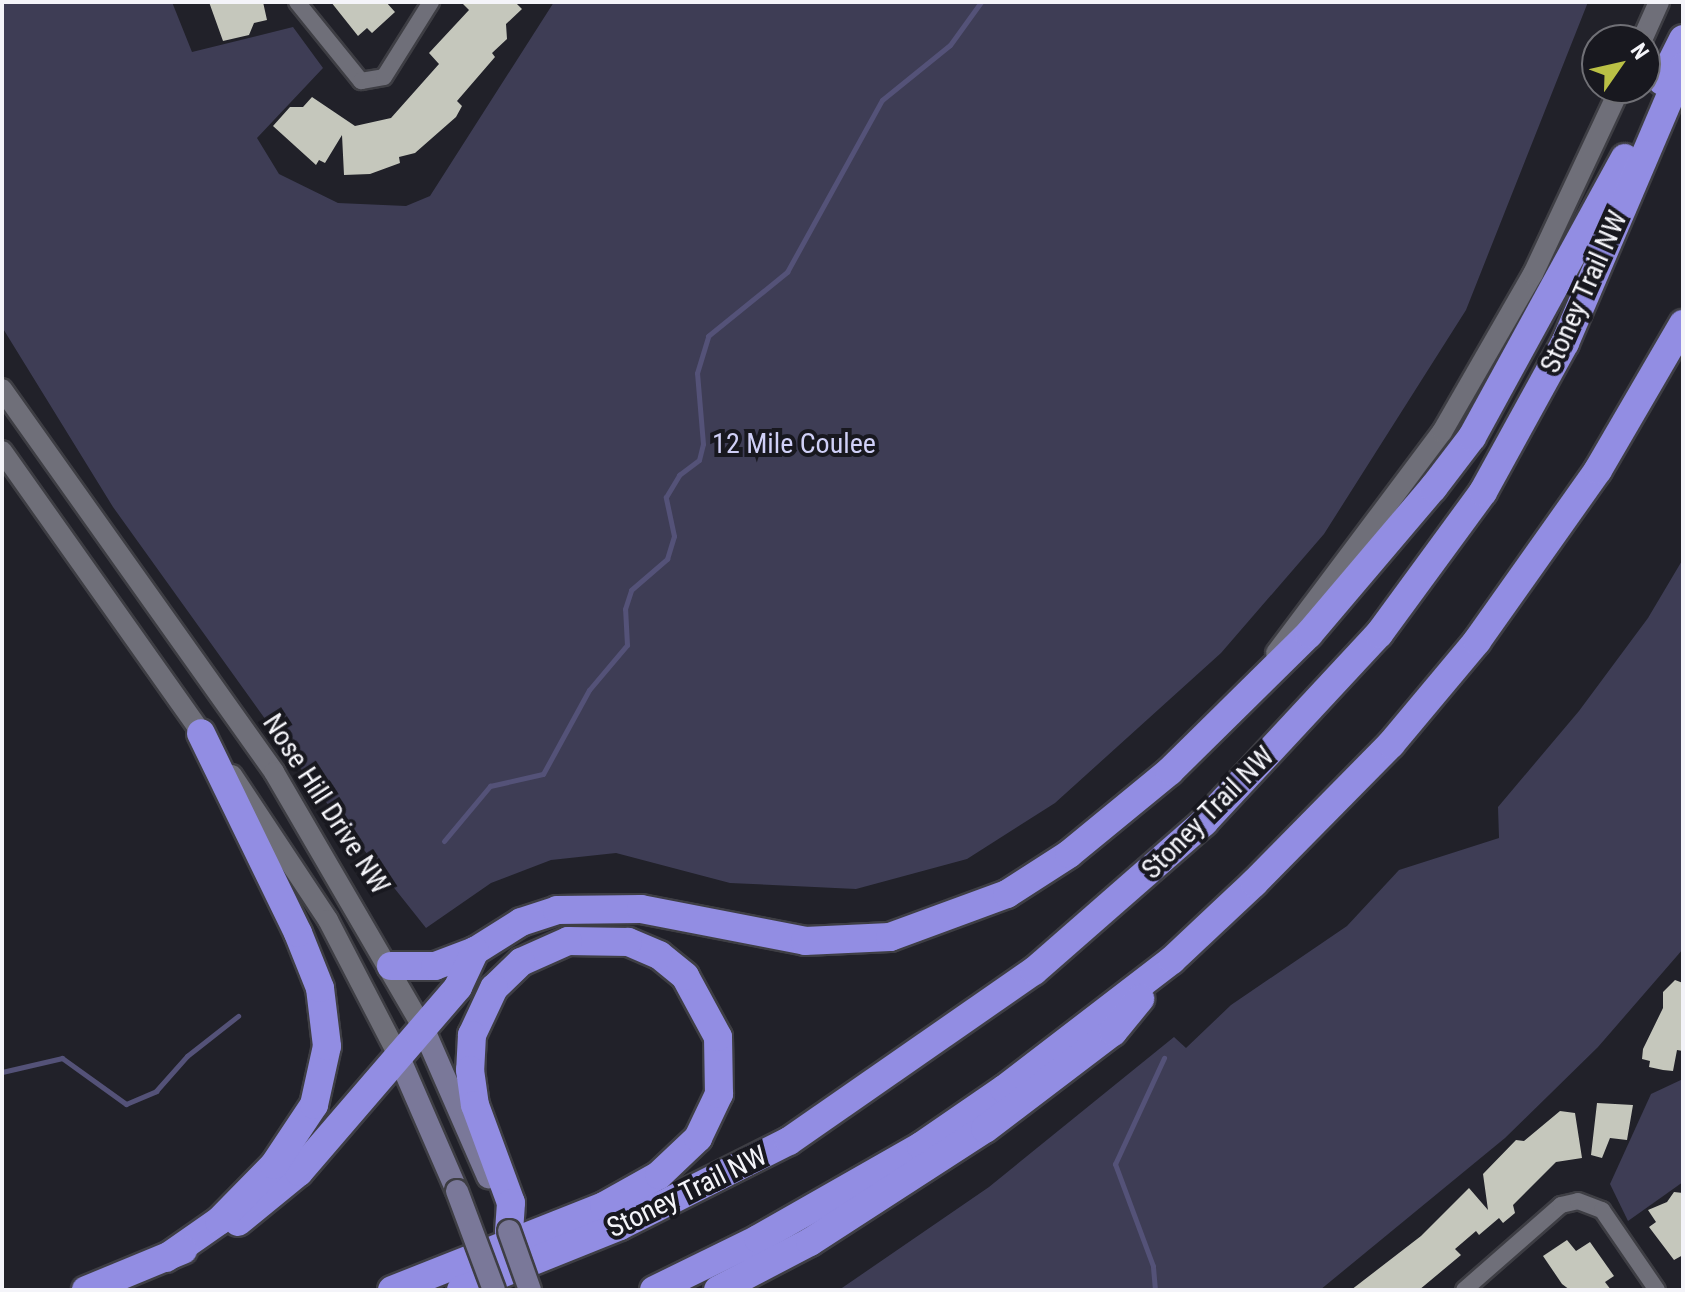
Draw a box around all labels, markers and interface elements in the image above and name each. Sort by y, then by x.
north arrow [1581,24,1661,104]
text: N [1626,39,1654,64]
street label: Stoney Trail NW [1533,206,1635,378]
park label: 12 Mile Coulee [712,427,876,461]
street label: Nose Hill Drive NW [255,708,397,900]
street label: Stoney Trail NW [1135,740,1281,886]
street label: Stoney Trail NW [601,1139,773,1245]

